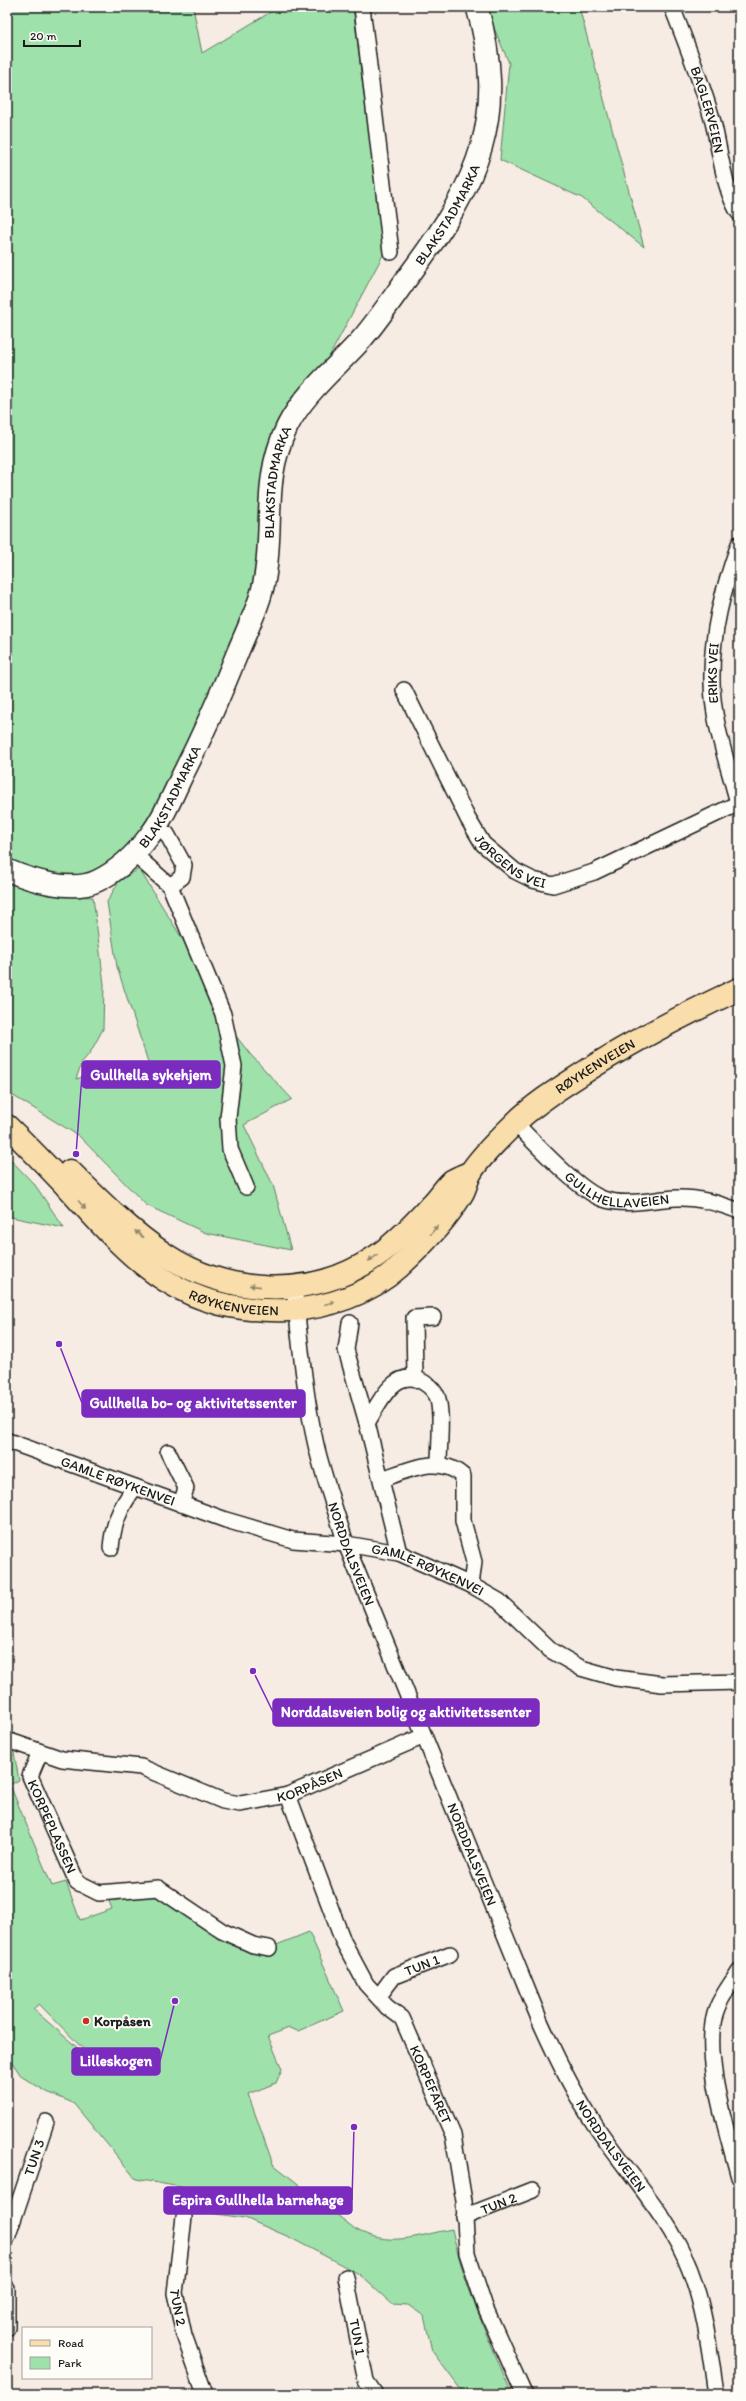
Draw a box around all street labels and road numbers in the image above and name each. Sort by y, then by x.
street label: BAGLERVEIEN [687,64,727,155]
street label: BLAKSTADMARKA [411,162,484,269]
street label: BLAKSTADMARKA [261,423,295,539]
street label: ERIKS VEI [704,642,723,704]
street label: BLAKSTADMARKA [135,743,205,852]
street label: JØRGENS VEI [470,832,548,892]
street label: RØYKENVEIEN [552,1035,638,1098]
street label: GULLHELLAVEIEN [561,1168,670,1212]
street label: RØYKENVEIEN [186,1286,279,1319]
street label: GAMLE RØYKENVEI [58,1453,177,1510]
street label: NORDDALSVEIEN [324,1500,378,1608]
street label: GAMLE RØYKENVEI [370,1540,487,1600]
street label: KORPÅSEN [275,1764,345,1806]
street label: KORPEPLASSEN [24,1777,80,1876]
street label: NORDDALSVEIEN [443,1801,500,1908]
street label: TUN 1 [402,1951,443,1980]
street label: KORPEFARET [406,2043,455,2127]
street label: NORDDALSVEIEN [572,2097,649,2195]
street label: TUN 3 [21,2137,49,2178]
street label: TUN 2 [478,2189,520,2219]
street label: TUN 2 [166,2288,190,2328]
street label: TUN 1 [345,2318,369,2357]

